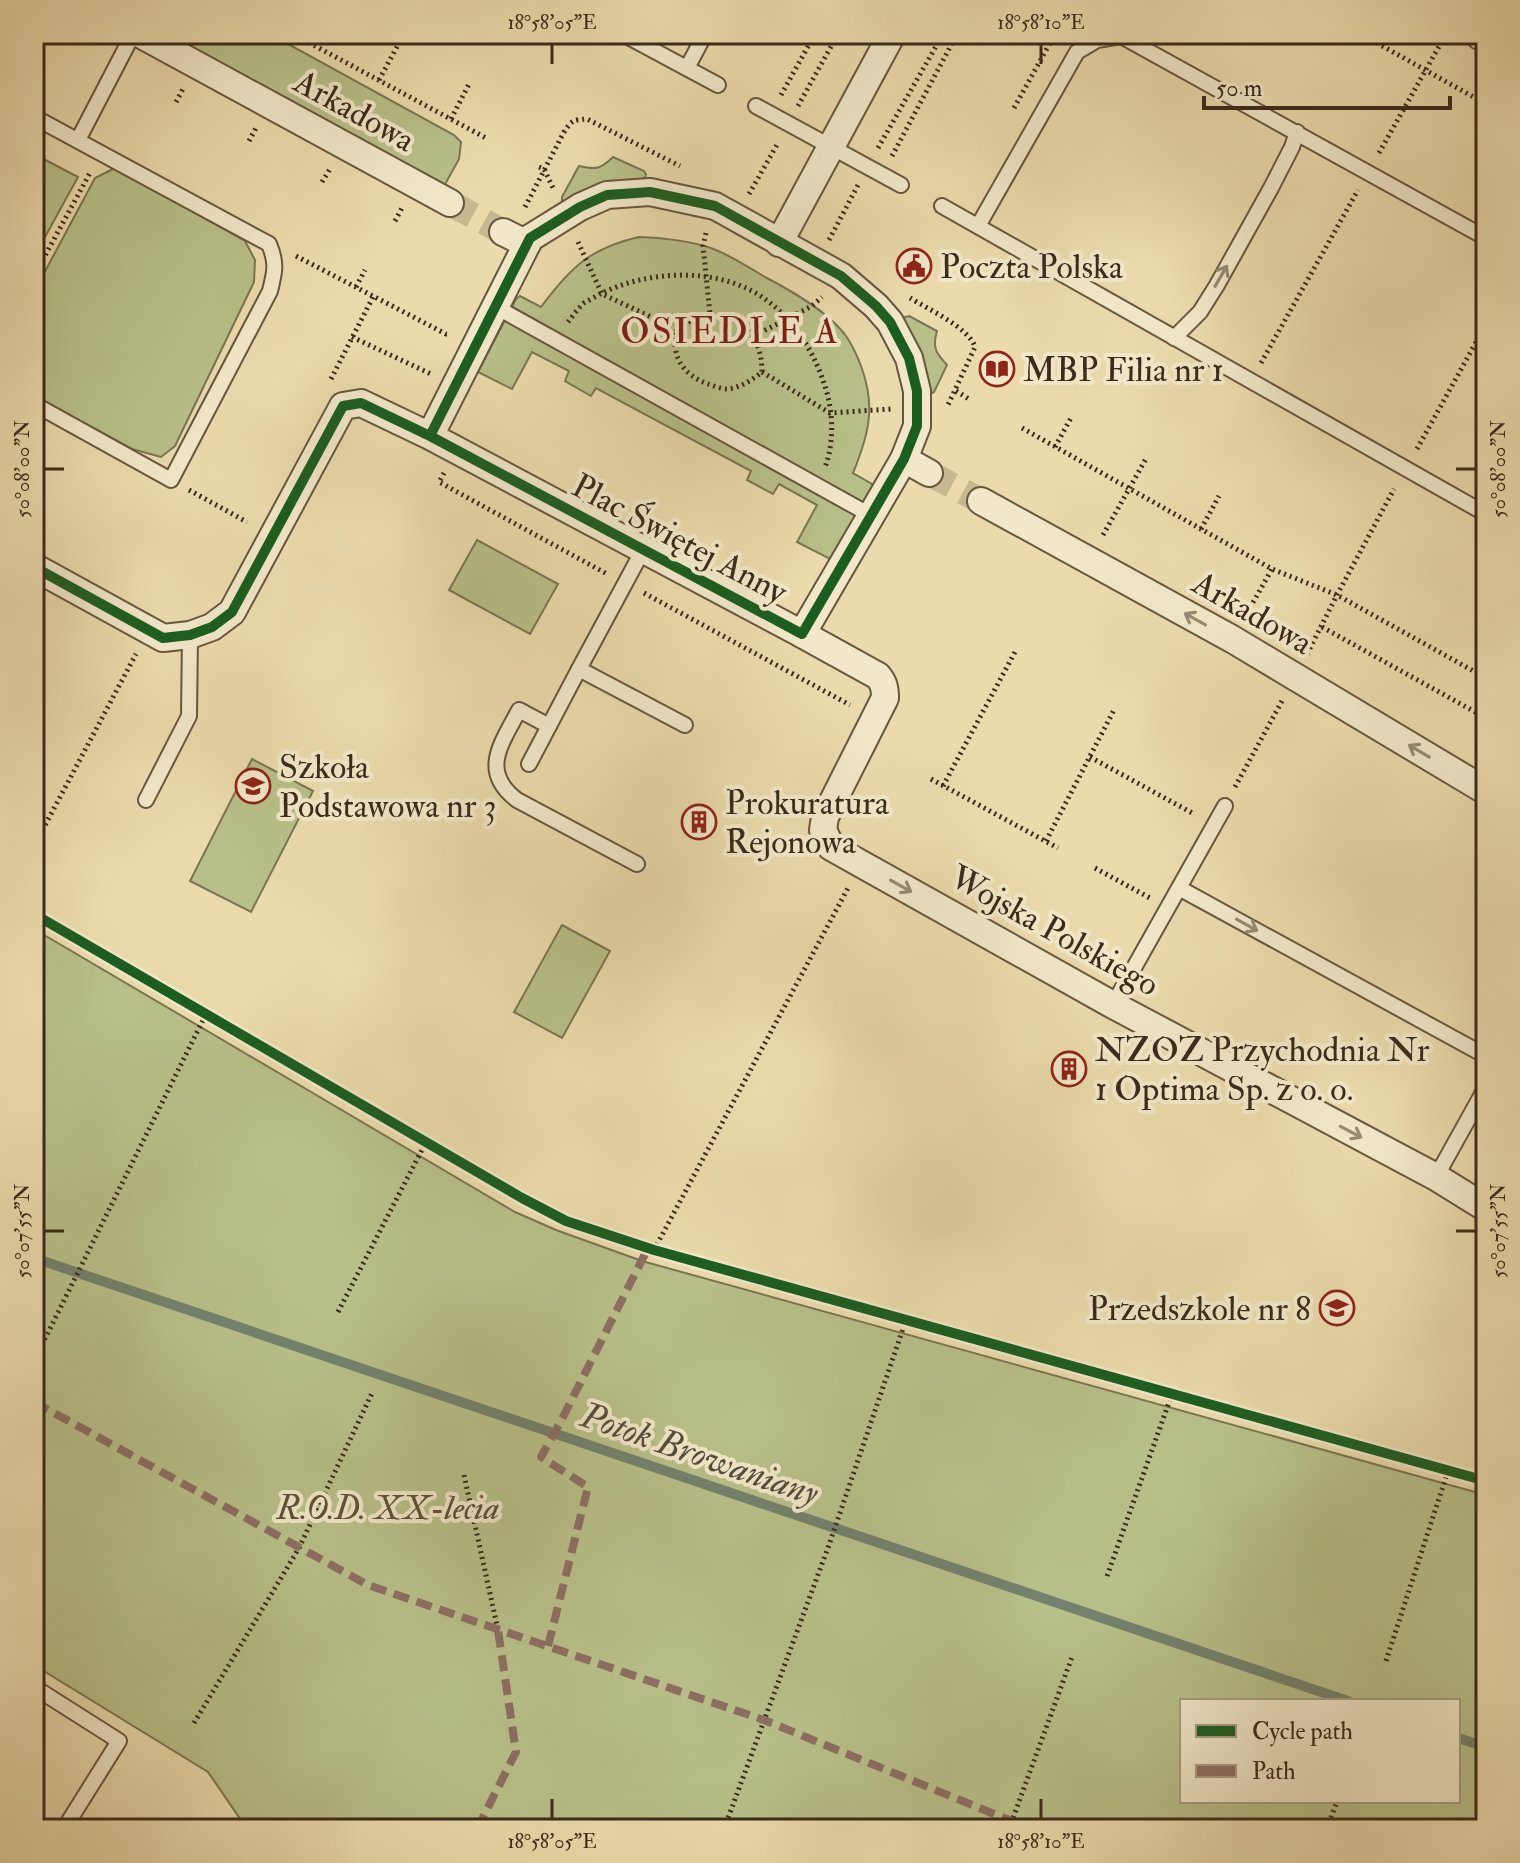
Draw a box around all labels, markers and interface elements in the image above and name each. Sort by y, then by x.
text: 18°58'05"E [507,10,597,35]
text: 18°58'10"E [997,10,1085,35]
street label: Arkadowa [285,60,423,163]
scale bar [1204,60,1450,110]
text: 50 m [1216,73,1263,104]
place label: Poczta Polska [940,246,1124,289]
public building icon: Poczta Polska [895,247,933,285]
one-way arrow [1213,265,1229,288]
district label: OSIEDLE A [620,309,840,354]
place label: MBP Filia nr 1 [1023,349,1224,392]
library icon: MBP Filia nr 1 [978,350,1016,388]
text: 50°08'00"N [10,420,35,518]
text: 50°08'00"N [1486,420,1511,518]
street label: Plac Świętej Anny [564,465,795,615]
street label: Arkadowa [1184,561,1321,665]
one-way arrow [1184,610,1207,626]
one-way arrow [1408,743,1431,759]
place label: Szkoła Podstawowa nr 3 [279,746,497,828]
school or university icon: Szkoła Podstawowa nr 3 [234,767,272,805]
place label: Prokuratura Rejonowa [725,782,890,864]
building icon: Prokuratura Rejonowa [680,803,718,841]
street label: Wojska Polskiego [941,856,1166,1006]
one-way arrow [889,879,913,894]
one-way arrow [1235,918,1259,933]
place label: NZOZ Przychodnia Nr 1 Optima Sp. z o. o. [1095,1029,1430,1111]
building icon: NZOZ Przychodnia Nr 1 Optima Sp. z o. o. [1050,1050,1088,1088]
one-way arrow [1338,1124,1362,1140]
text: 50°07'55"N [10,1184,35,1278]
text: 50°07'55"N [1486,1184,1511,1278]
place label: Przedszkole nr 8 [1088,1288,1311,1331]
school or university icon: Przedszkole nr 8 [1318,1289,1356,1327]
water label: Potok Browaniany [574,1392,825,1516]
park label: R.O.D. XX-lecia [275,1487,500,1530]
legend [1180,1699,1460,1803]
text: Cycle path [1252,1716,1353,1747]
text: Path [1252,1756,1296,1787]
text: 18°58'05"E [507,1829,597,1854]
text: 18°58'10"E [997,1829,1085,1854]

